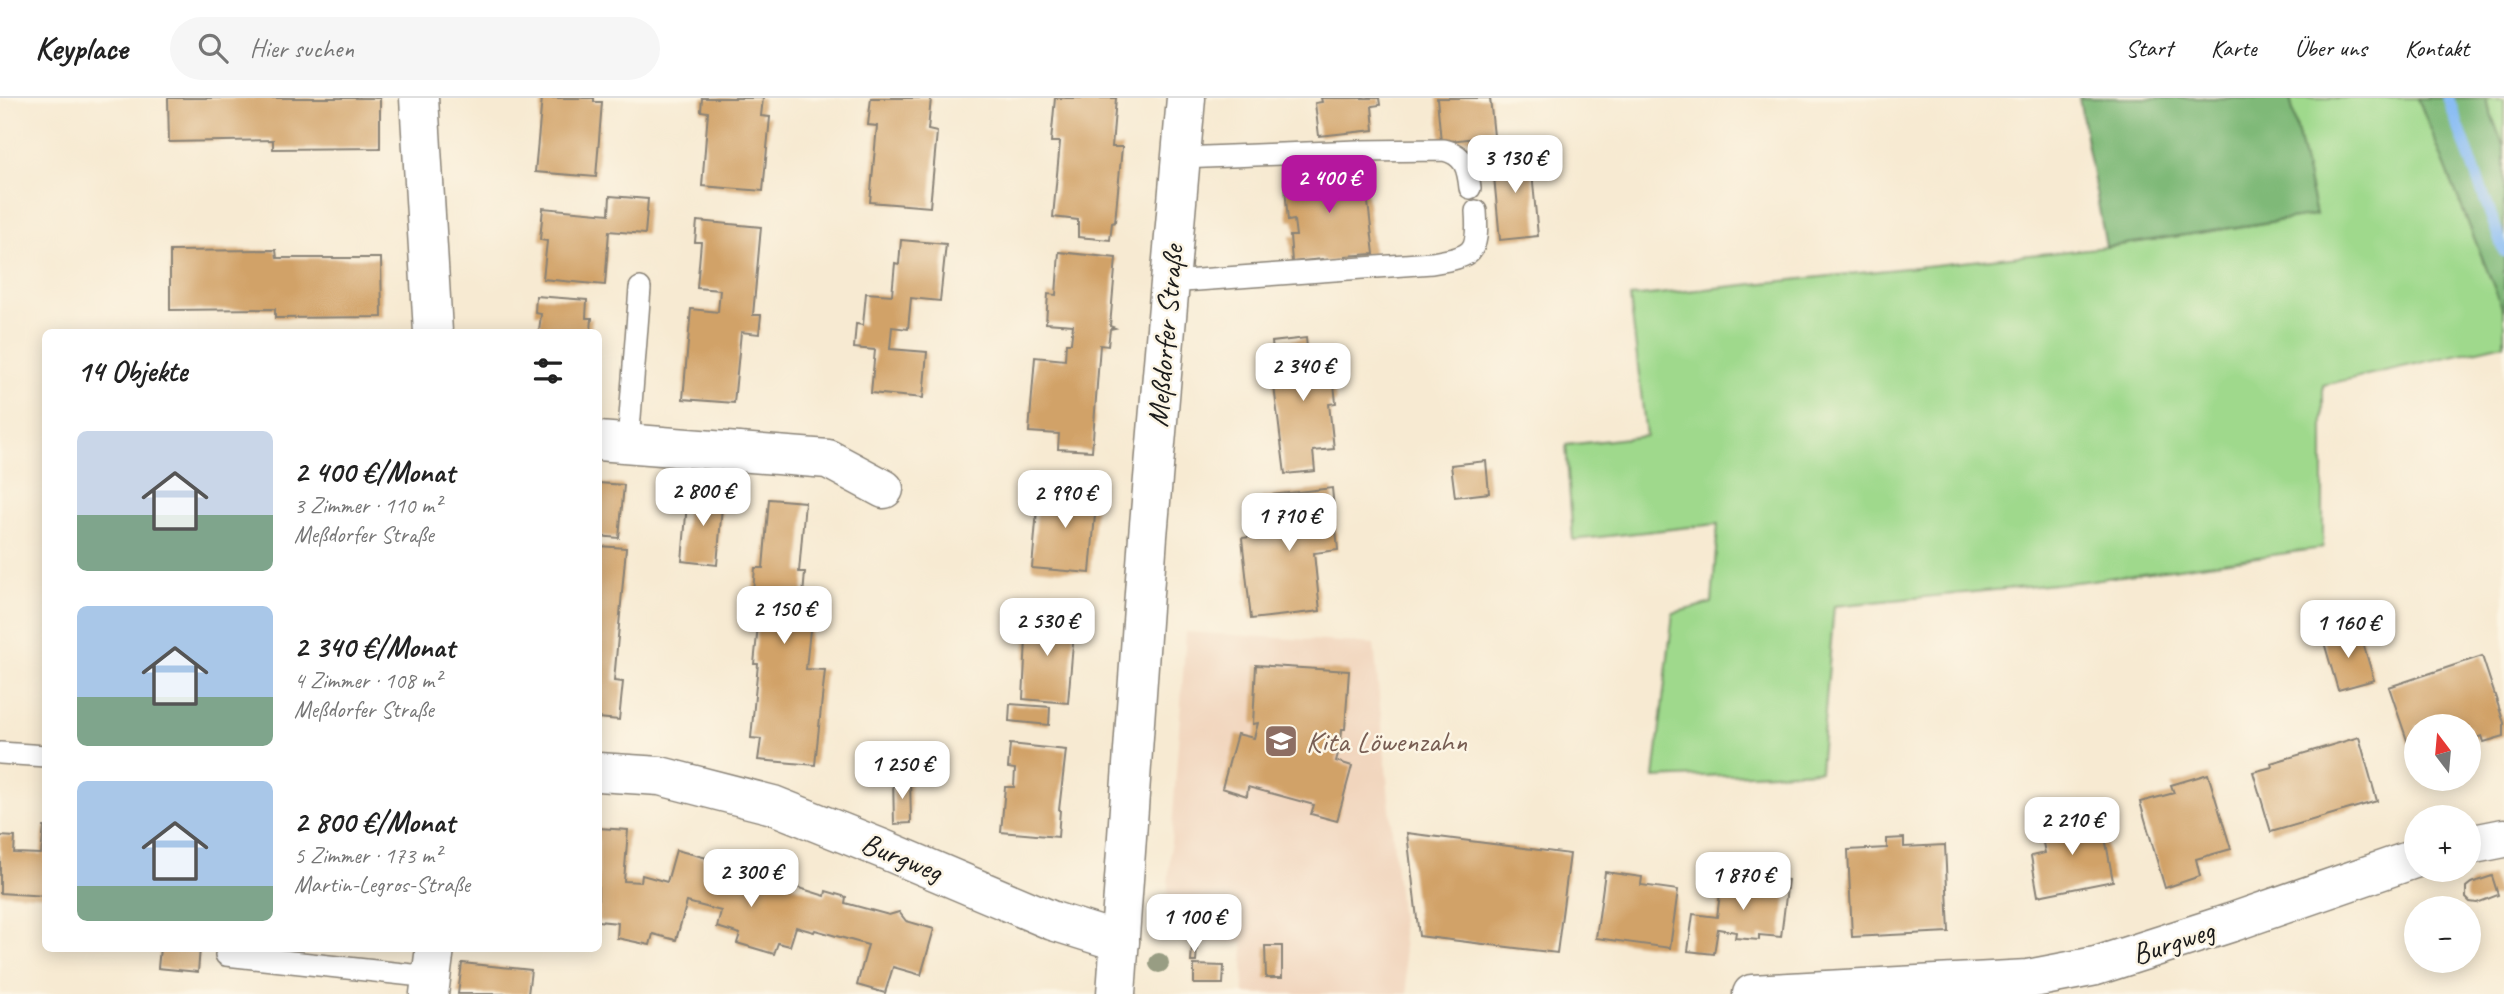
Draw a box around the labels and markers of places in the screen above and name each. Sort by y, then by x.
pin: 3 130 € [1450,136,1580,195]
pin: 2 400 € [1264,156,1394,215]
pin: 2 340 € [1238,344,1368,403]
pin: 2 800 € [638,468,768,528]
pin: 2 990 € [1000,470,1130,530]
pin: 1 710 € [1224,494,1354,553]
pin: 2 150 € [719,587,849,646]
pin: 2 530 € [982,598,1112,658]
pin: 1 160 € [2283,601,2413,660]
school or university icon: Kita Löwenzahn [1262,722,1300,760]
place label: Kita Löwenzahn [1306,722,1468,760]
pin: 1 250 € [837,742,967,801]
pin: 2 210 € [2007,798,2137,857]
pin: 2 300 € [686,850,816,909]
pin: 1 870 € [1678,852,1808,912]
pin: 1 100 € [1129,894,1259,954]

